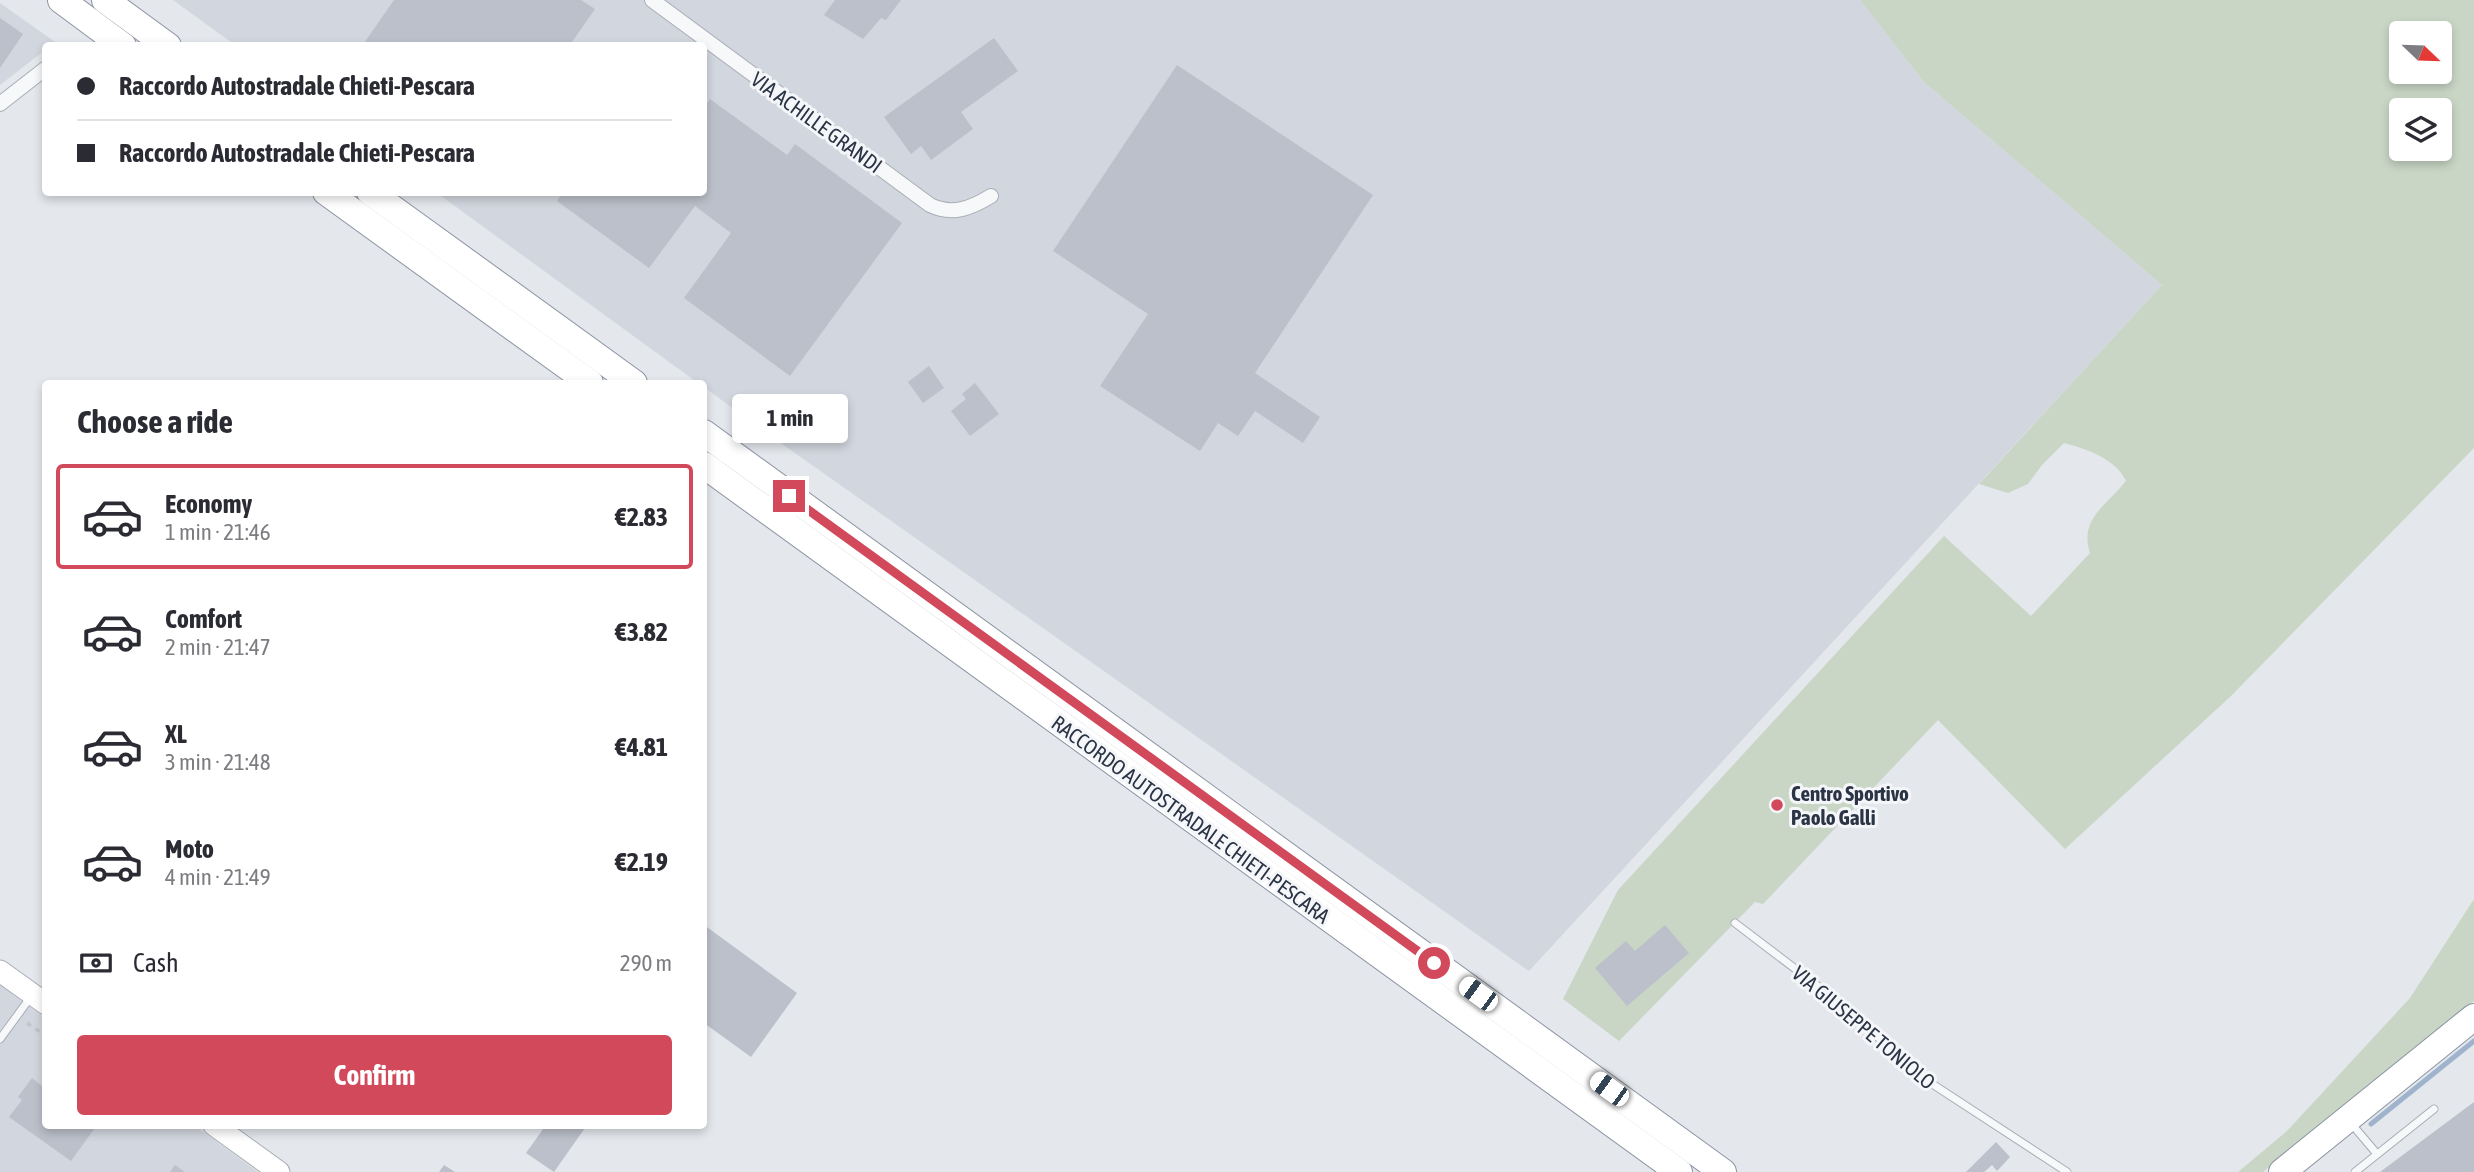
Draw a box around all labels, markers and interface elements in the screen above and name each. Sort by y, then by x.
north arrow [2389,21,2452,84]
map controls [2389,21,2452,161]
street label: VIA ACHILLE GRANDI [747,67,887,177]
text: Raccordo Autostradale Chieti-Pescara [119,71,475,101]
button: layers [2389,98,2452,161]
text: Raccordo Autostradale Chieti-Pescara [119,138,475,168]
callout: 1 min [731,394,847,444]
text: Choose a ride [77,403,233,440]
text: 1 min [767,405,813,431]
route end [773,480,805,512]
icon: car [81,485,144,548]
text: Economy [165,489,252,519]
text: €2.83 [615,502,668,532]
text: 1 min · 21:46 [165,519,271,545]
icon: car [81,600,144,663]
text: Comfort [165,604,242,634]
text: €3.82 [615,617,668,647]
text: 2 min · 21:47 [165,634,271,660]
street label: RACCORDO AUTOSTRADALE CHIETI-PESCARA [1047,710,1335,928]
icon: car [81,715,144,778]
text: XL [165,719,187,749]
text: €4.81 [615,732,668,762]
text: 3 min · 21:48 [165,749,271,775]
place label: Centro Sportivo Paolo Galli [1791,781,1909,829]
marker: Centro Sportivo Paolo Galli [1769,797,1785,813]
icon: car [81,830,144,893]
text: Moto [165,834,214,864]
text: €2.19 [615,847,668,877]
text: 4 min · 21:49 [165,864,271,890]
icon: cash [77,944,115,982]
route start [1418,947,1450,979]
text: Cash [133,948,179,978]
text: 290 m [620,950,672,976]
street label: VIA GIUSEPPE TONIOLO [1788,960,1940,1094]
car [1455,973,1502,1015]
button: Confirm [77,1035,672,1115]
car [1586,1068,1633,1110]

